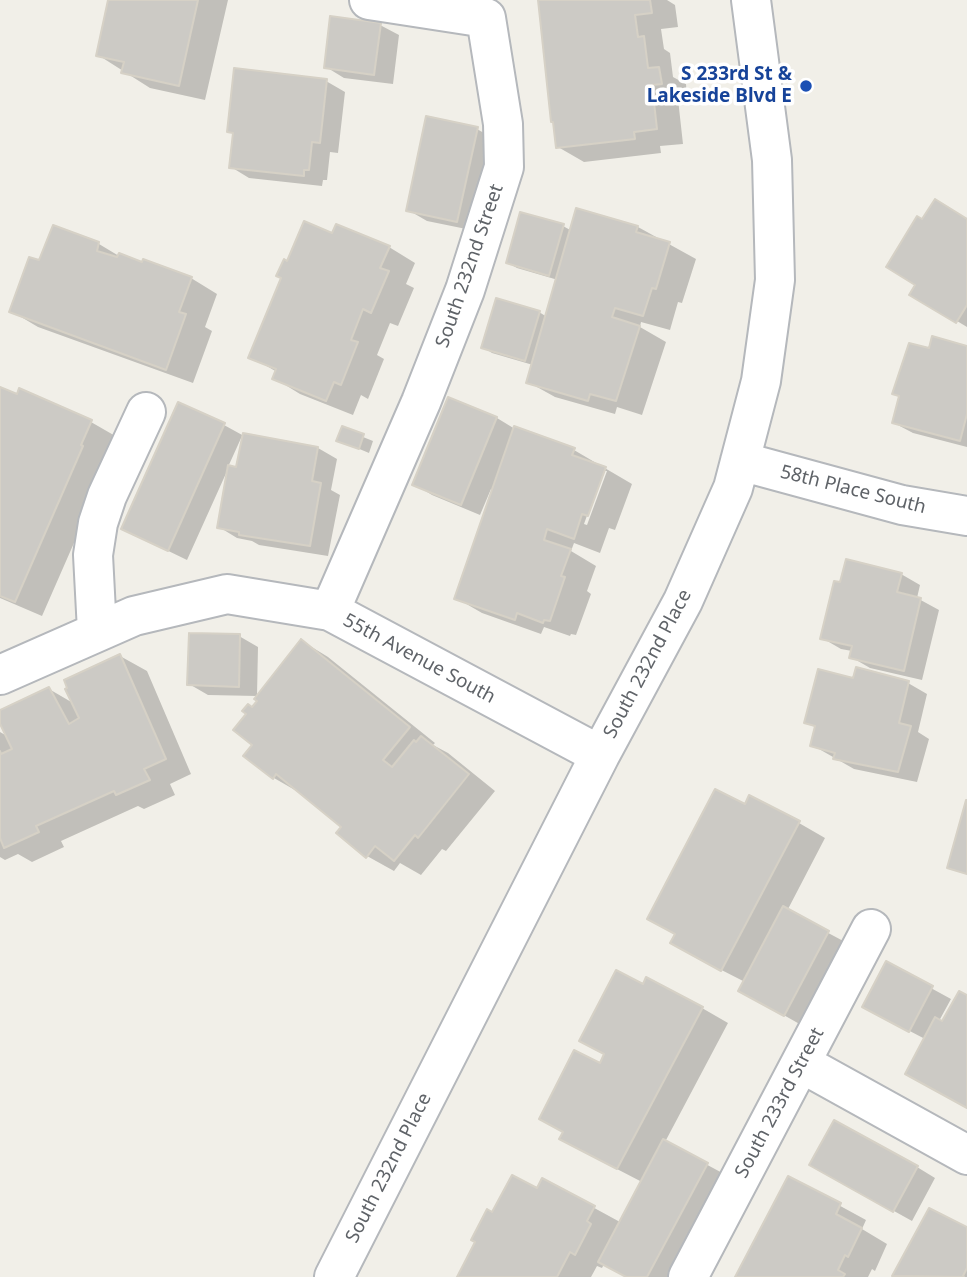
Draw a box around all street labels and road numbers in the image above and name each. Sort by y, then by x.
street label: South 232nd Street [431,181,509,351]
street label: 58th Place South [778,461,928,519]
street label: South 232nd Place [599,586,697,742]
street label: 55th Avenue South [339,609,499,709]
street label: South 233rd Street [731,1024,829,1182]
street label: South 232nd Place [341,1089,437,1247]

